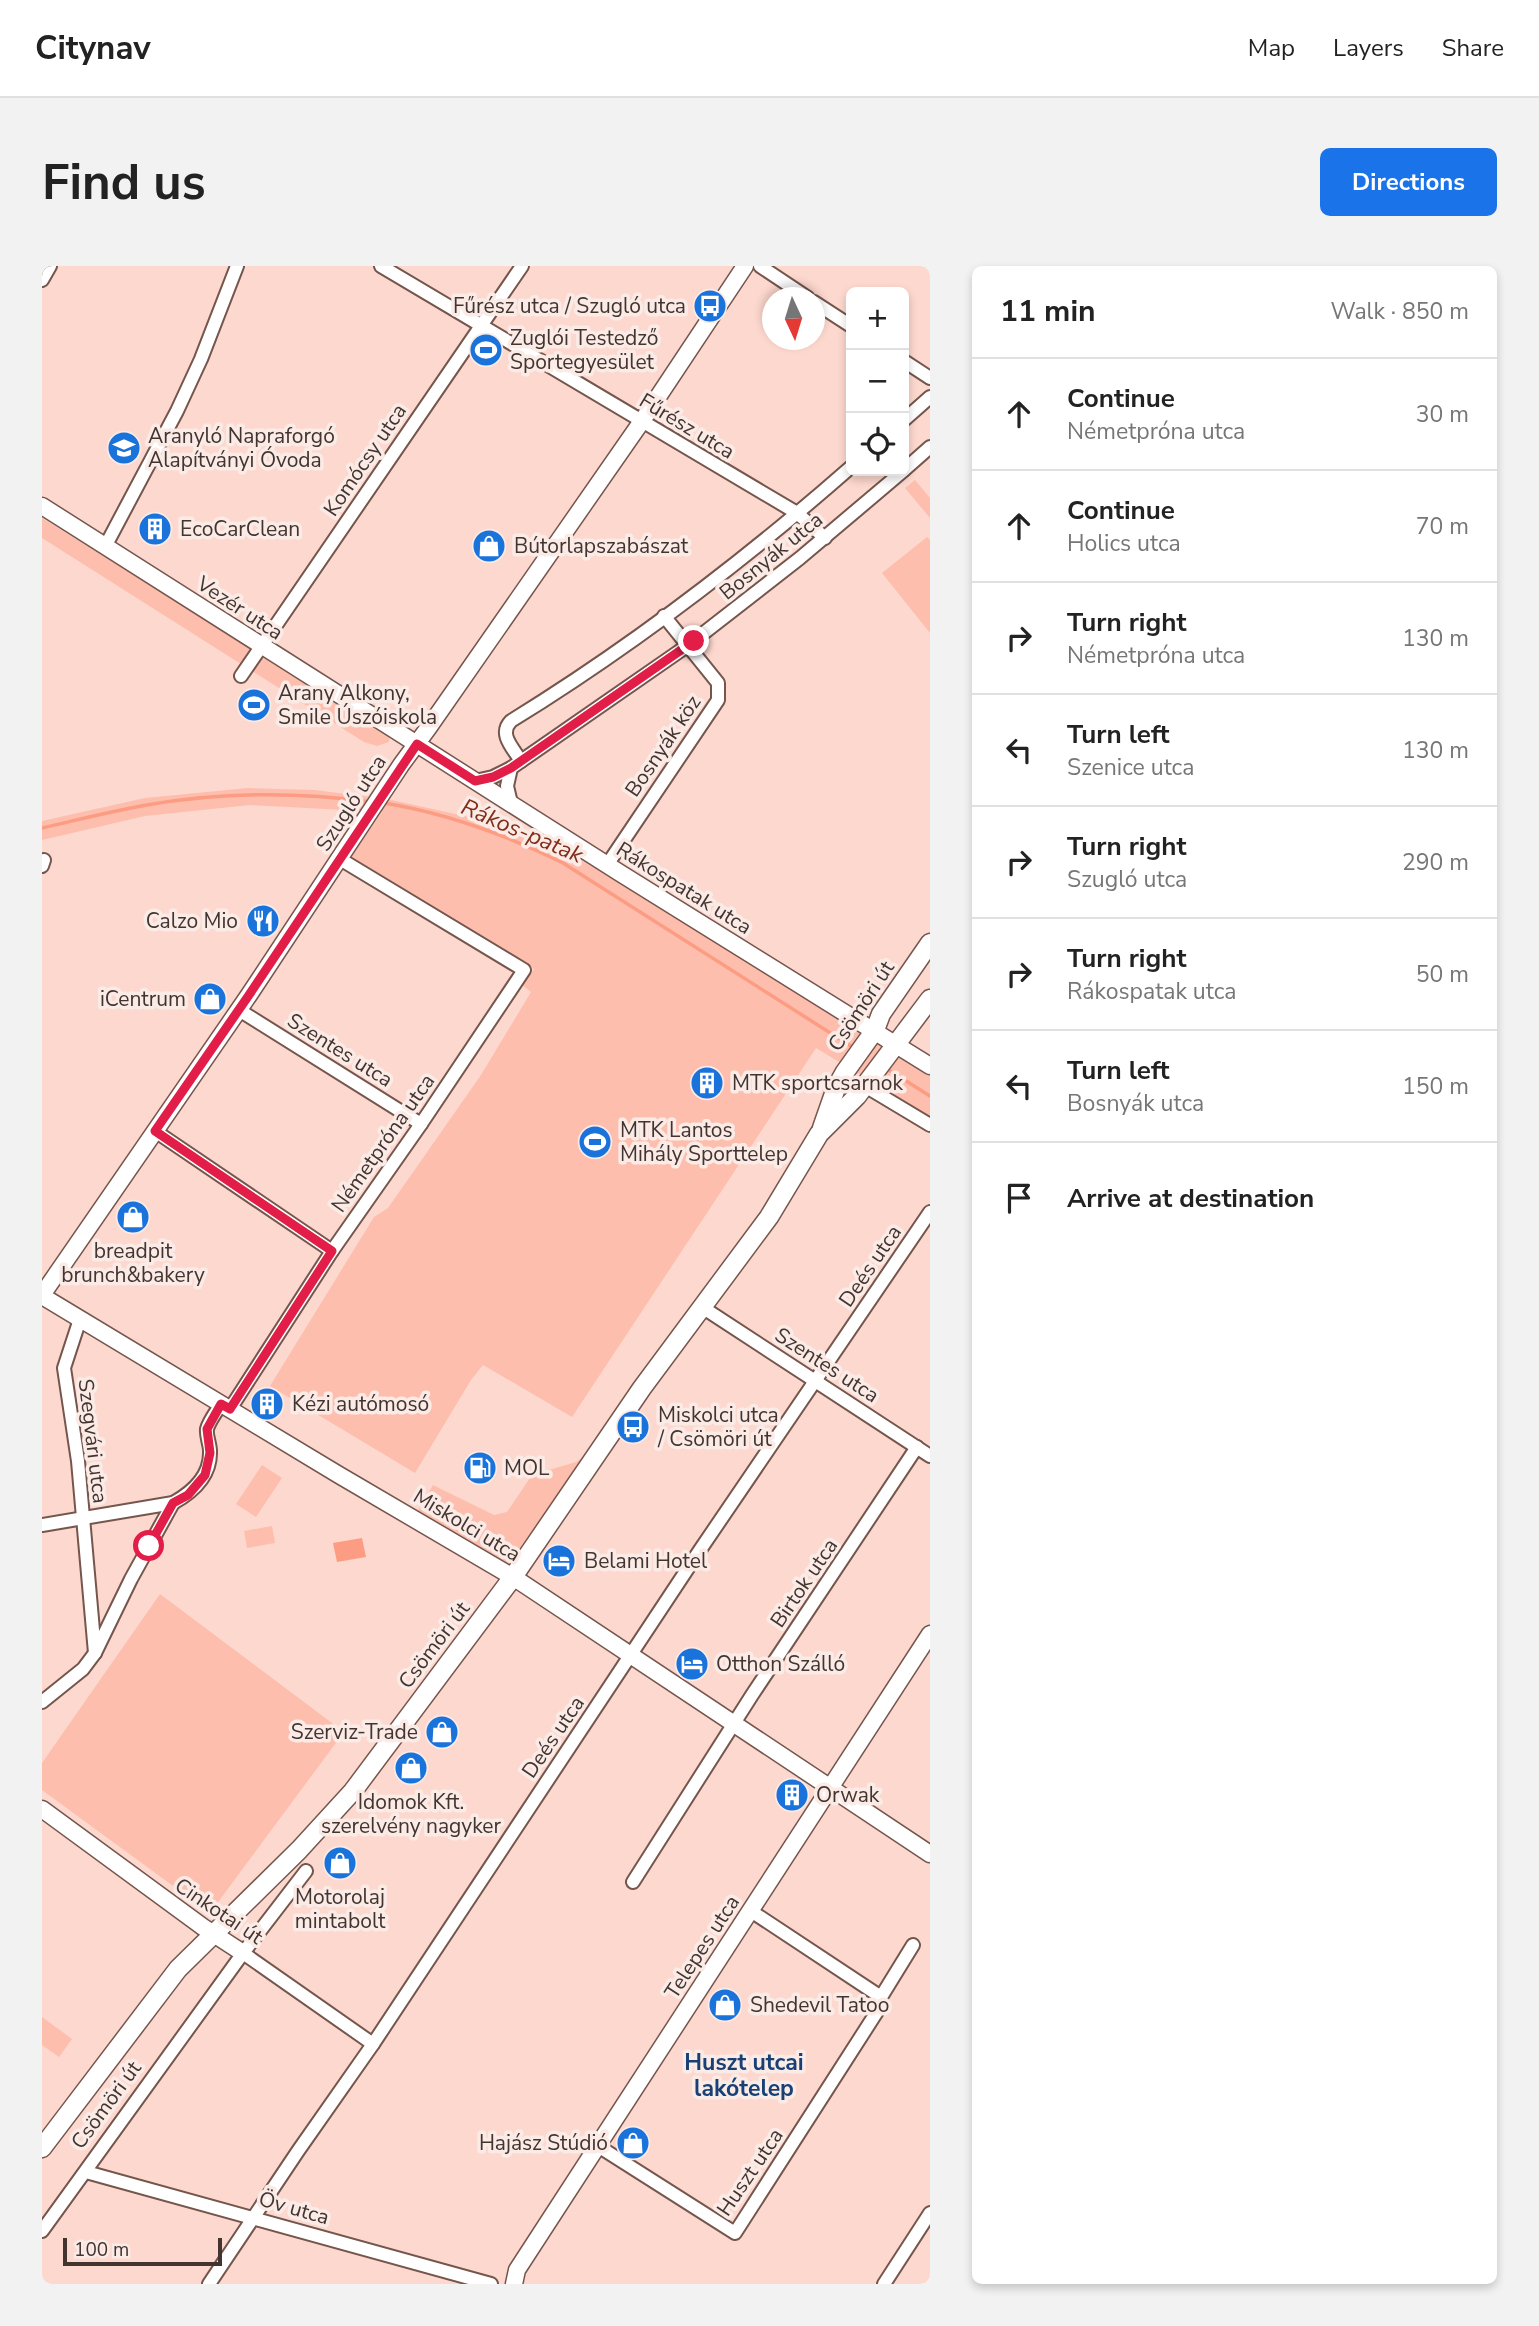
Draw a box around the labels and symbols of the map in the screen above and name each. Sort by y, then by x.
bus stop icon: Fűrész utca / Szugló utca [691,287,729,325]
north arrow [762,287,825,350]
place label: Fűrész utca / Szugló utca [453,292,686,320]
place label: Zuglói Testedző Sportegyesület [510,324,658,376]
sports icon: Zuglói Testedző Sportegyesület [467,331,505,369]
street label: Fűrész utca [634,387,740,465]
street label: Komócsy utca [317,398,413,522]
place label: Aranyló Napraforgó Alapítványi Óvoda [148,422,335,474]
school or university icon: Aranyló Napraforgó Alapítványi Óvoda [105,429,143,467]
street label: Bosnyák utca [714,506,828,606]
building icon: EcoCarClean [136,510,174,548]
place label: EcoCarClean [180,515,300,543]
shop icon: Bútorlapszabászat [470,527,508,565]
place label: Bútorlapszabászat [514,532,689,560]
street label: Vezér utca [191,569,289,646]
route end [678,625,709,656]
place label: Arany Alkony, Smile Úszóiskola [278,679,437,731]
sports icon: Arany Alkony, Smile Úszóiskola [235,686,273,724]
street label: Bosnyák köz [619,689,707,802]
street label: Szugló utca [309,749,393,857]
water label: Rákos-patak [456,791,588,871]
street label: Rákospatak utca [611,835,757,941]
restaurant icon: Calzo Mio [244,902,282,940]
place label: Calzo Mio [146,907,238,935]
street label: Csömöri út [821,955,901,1057]
shop icon: iCentrum [191,980,229,1018]
place label: iCentrum [100,985,186,1013]
street label: Szentes utca [282,1007,398,1093]
building icon: MTK sportcsarnok [688,1064,726,1102]
street label: Németpróna utca [325,1068,441,1218]
place label: MTK sportcsarnok [732,1069,904,1097]
place label: MTK Lantos Mihály Sporttelep [620,1116,788,1168]
sports icon: MTK Lantos Mihály Sporttelep [576,1123,614,1161]
shop icon: breadpit brunch&bakery [114,1198,152,1236]
street label: Deés utca [832,1220,908,1312]
place label: breadpit brunch&bakery [61,1237,205,1289]
street label: Szentes utca [769,1321,885,1409]
street label: Szegvári utca [71,1377,115,1505]
building icon: Kézi autómosó [248,1385,286,1423]
place label: Kézi autómosó [292,1390,429,1418]
place label: Miskolci utca / Csömöri út [657,1401,779,1453]
bus stop icon: Miskolci utca / Csömöri út [614,1408,652,1446]
fuel station icon: MOL [461,1449,499,1487]
place label: MOL [504,1454,550,1482]
street label: Miskolci utca [408,1482,526,1568]
route start [133,1530,164,1561]
street label: Birtok utca [764,1533,844,1633]
hotel icon: Belami Hotel [540,1542,578,1580]
place label: Belami Hotel [584,1547,708,1575]
street label: Csömöri út [392,1595,476,1694]
hotel icon: Otthon Szálló [673,1645,711,1683]
place label: Otthon Szálló [716,1650,845,1678]
street label: Deés utca [515,1691,591,1783]
shop icon: Szerviz-Trade [423,1713,461,1751]
place label: Szerviz-Trade [291,1718,418,1746]
shop icon: Idomok Kft. szerelvény nagyker [392,1749,430,1787]
building icon: Orwak [773,1776,811,1814]
place label: Orwak [816,1781,880,1809]
place label: Idomok Kft. szerelvény nagyker [321,1788,502,1840]
shop icon: Motorolaj mintabolt [321,1844,359,1882]
street label: Cinkotai út [169,1871,269,1951]
place label: Motorolaj mintabolt [295,1883,386,1935]
street label: Telepes utca [658,1890,746,2004]
shop icon: Shedevil Tatoo [706,1986,744,2024]
place label: Shedevil Tatoo [750,1991,889,2019]
district label: Huszt utcai lakótelep [684,2047,804,2104]
street label: Csömöri út [65,2055,148,2155]
street label: Huszt utca [710,2123,790,2221]
shop icon: Hajász Stúdió [614,2124,652,2162]
place label: Hajász Stúdió [479,2129,608,2157]
street label: Öv utca [255,2185,333,2231]
scale bar [63,2235,222,2267]

